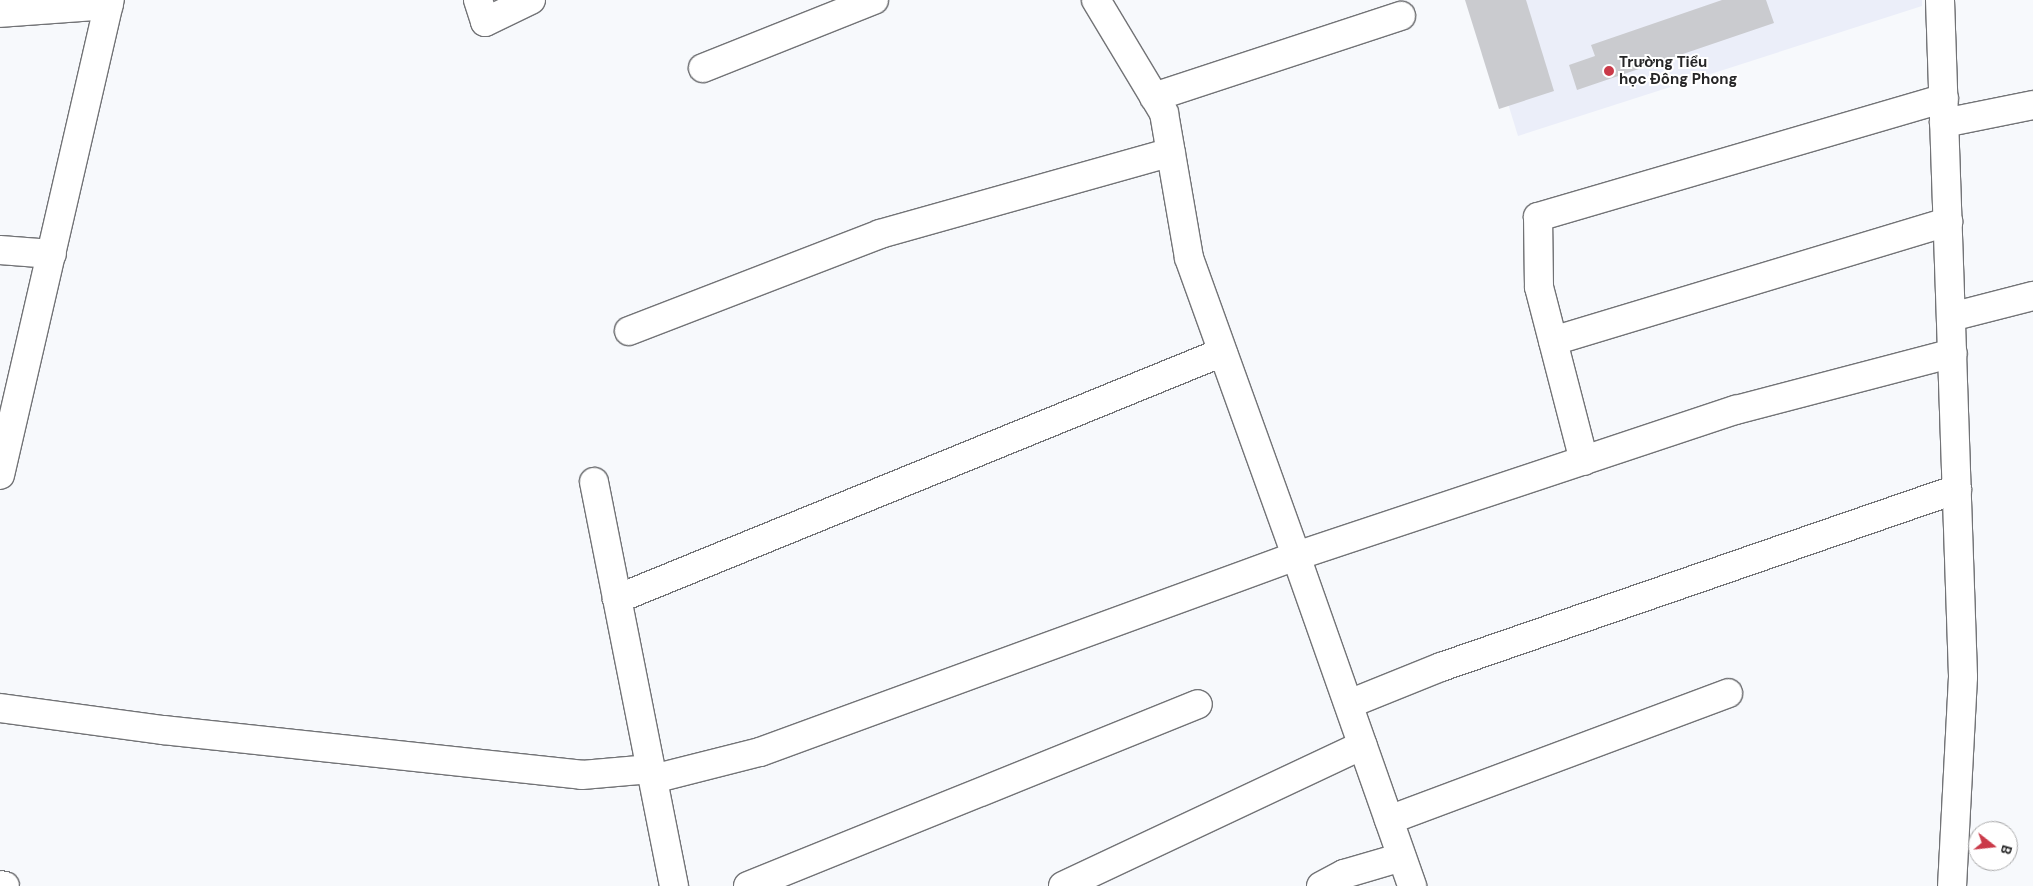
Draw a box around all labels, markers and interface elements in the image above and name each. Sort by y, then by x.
place label: Trường Tiểu học Đông Phong [1619,53,1738,88]
marker: Trường Tiểu học Đông Phong [1603,65,1615,77]
north arrow [1968,821,2018,871]
text: B [1997,843,2016,857]

